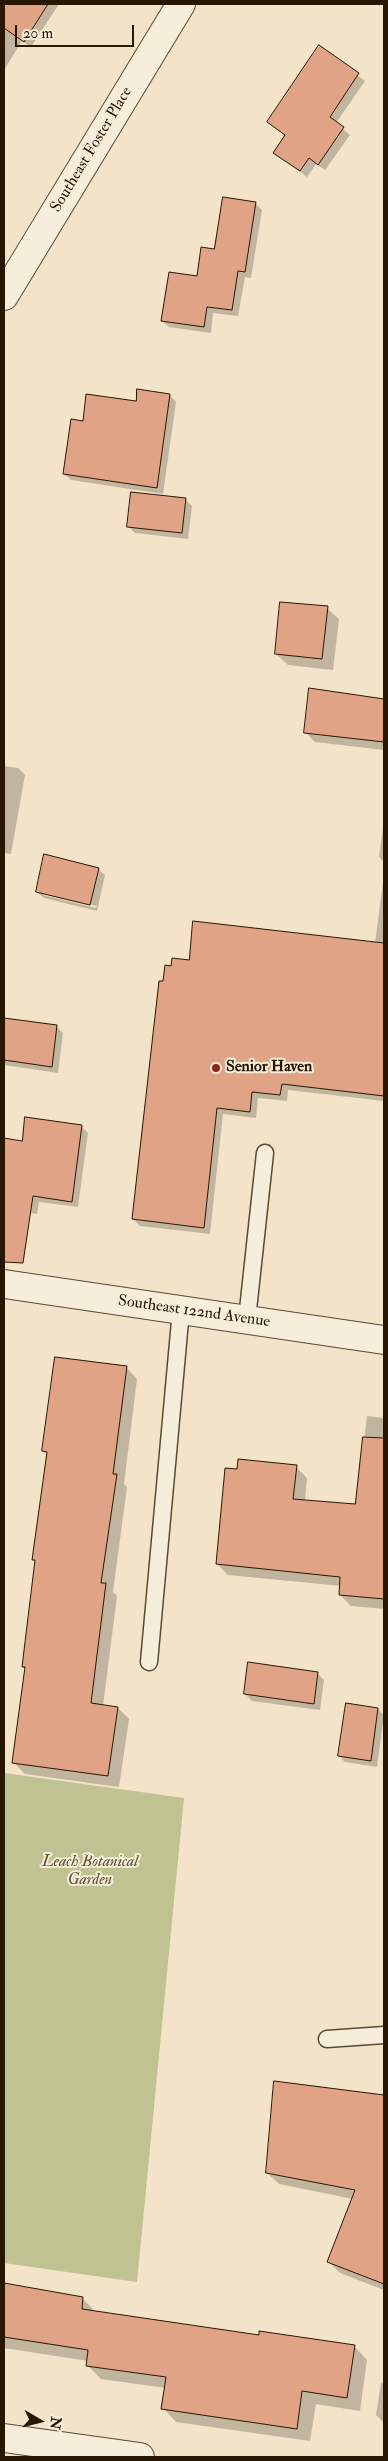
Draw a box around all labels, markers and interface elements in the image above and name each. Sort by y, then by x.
scale bar [18,15,136,47]
text: 20 m [23,24,53,43]
street label: Southeast Foster Place [47,84,137,216]
place label: Senior Haven [226,1058,312,1078]
marker: Senior Haven [210,1062,222,1074]
street label: Southeast 122nd Avenue [117,1292,271,1332]
park label: Leach Botanical Garden [42,1853,138,1891]
north arrow [15,2396,65,2446]
text: N [46,2416,65,2431]

